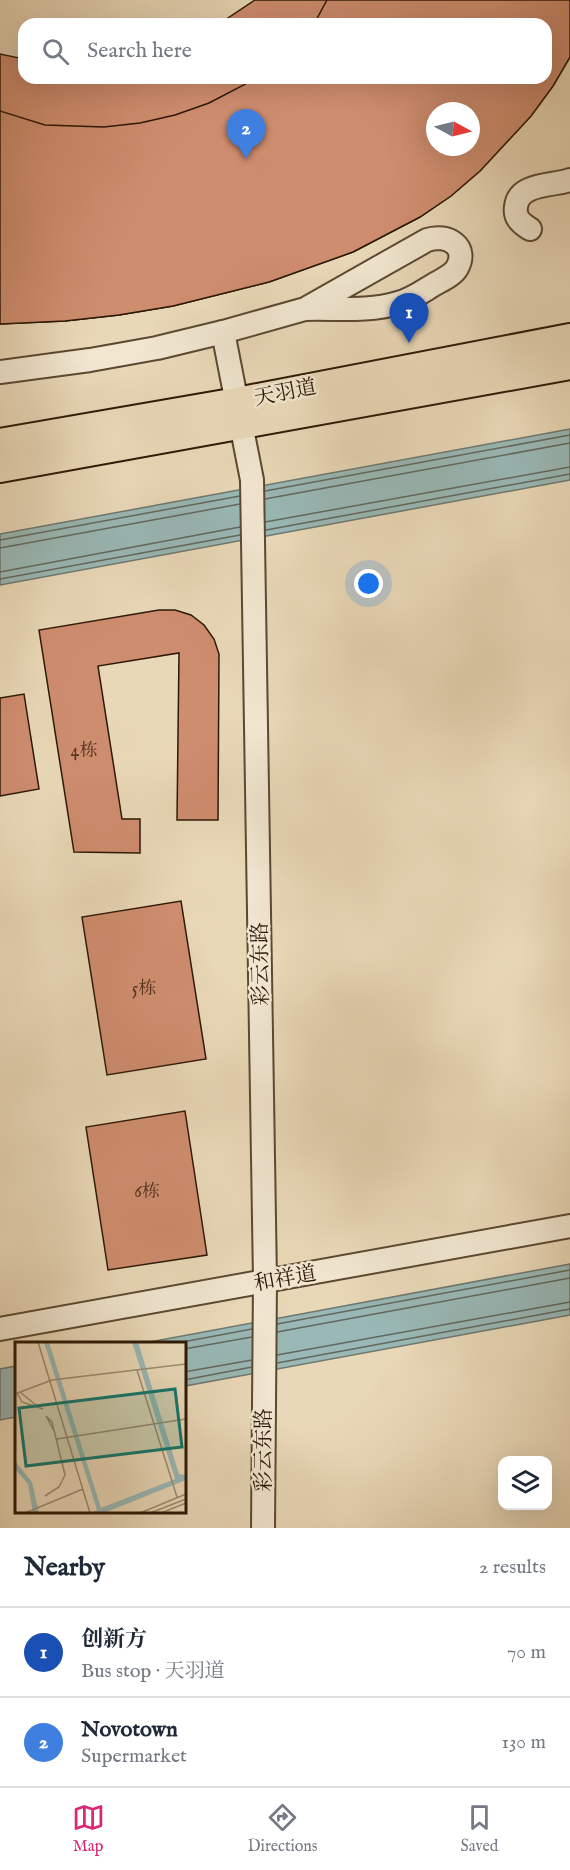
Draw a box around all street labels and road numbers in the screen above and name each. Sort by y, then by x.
street label: 天羽道 [252,374,319,413]
street label: 彩云东路 [247,922,276,1006]
street label: 和祥道 [252,1261,319,1298]
street label: 彩云东路 [251,1408,278,1492]

